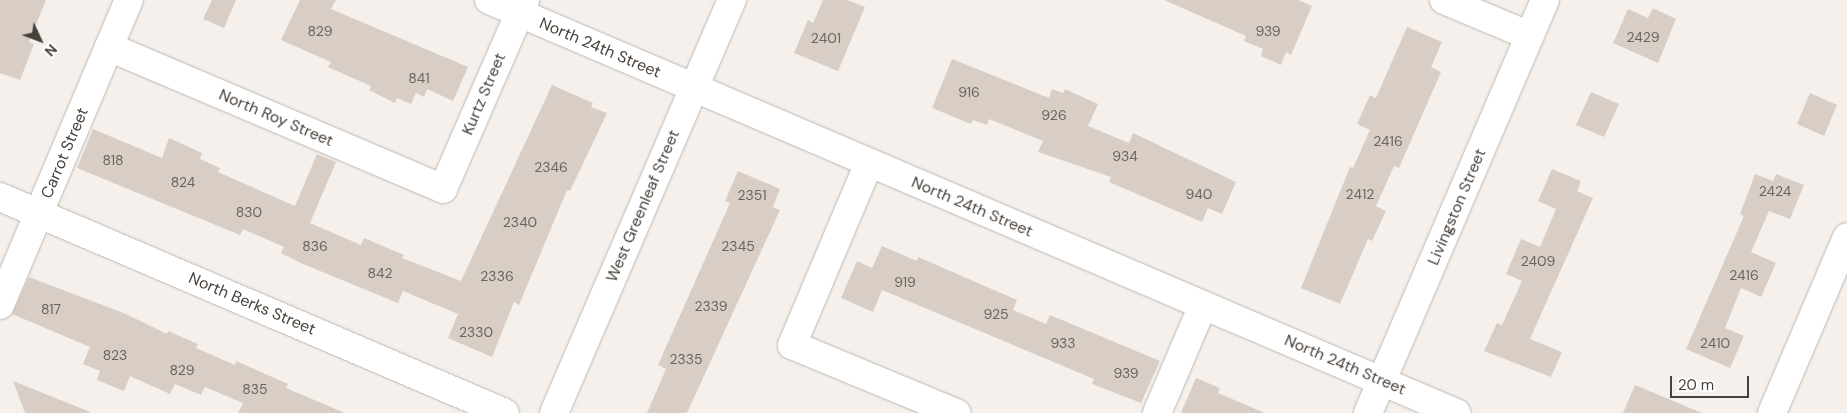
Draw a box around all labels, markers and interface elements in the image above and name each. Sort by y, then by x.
street label: North 24th Street [536,14,664,82]
north arrow [15,15,65,65]
house number: 829 [308,23,332,39]
house number: 939 [1255,23,1281,39]
house number: 2429 [1626,29,1660,45]
house number: 2401 [811,30,841,46]
text: N [41,40,61,60]
street label: Kurtz Street [458,50,510,138]
house number: 841 [408,70,430,86]
house number: 916 [958,84,980,100]
street label: North Roy Street [216,85,336,151]
street label: Carrot Street [37,105,93,201]
house number: 926 [1041,107,1067,123]
street label: West Greenleaf Street [602,127,684,285]
house number: 2416 [1373,133,1403,149]
street label: Livingston Street [1424,146,1490,268]
house number: 934 [1112,148,1138,164]
house number: 818 [102,152,124,168]
house number: 2346 [534,159,568,175]
street label: North 24th Street [908,173,1036,241]
house number: 824 [171,174,195,190]
house number: 2424 [1759,183,1791,199]
house number: 940 [1186,186,1212,202]
house number: 2412 [1346,186,1374,202]
house number: 2351 [737,187,767,203]
house number: 830 [236,204,262,220]
house number: 2340 [503,214,537,230]
house number: 836 [302,238,328,254]
house number: 2345 [721,238,755,254]
house number: 2409 [1521,253,1555,269]
house number: 842 [367,265,393,281]
house number: 2416 [1729,267,1759,283]
house number: 2336 [480,268,514,284]
street label: North Berks Street [186,269,318,339]
house number: 919 [894,274,916,290]
house number: 2339 [695,298,727,314]
house number: 817 [41,301,61,317]
house number: 925 [983,306,1009,322]
house number: 2330 [459,324,493,340]
street label: North 24th Street [1281,331,1409,399]
house number: 933 [1050,335,1076,351]
house number: 2410 [1700,335,1730,351]
house number: 823 [103,347,127,363]
house number: 2335 [669,351,703,367]
house number: 829 [170,362,194,378]
house number: 939 [1113,365,1139,381]
scale bar [1672,366,1751,398]
text: 20 m [1678,375,1714,395]
house number: 835 [242,381,268,397]

